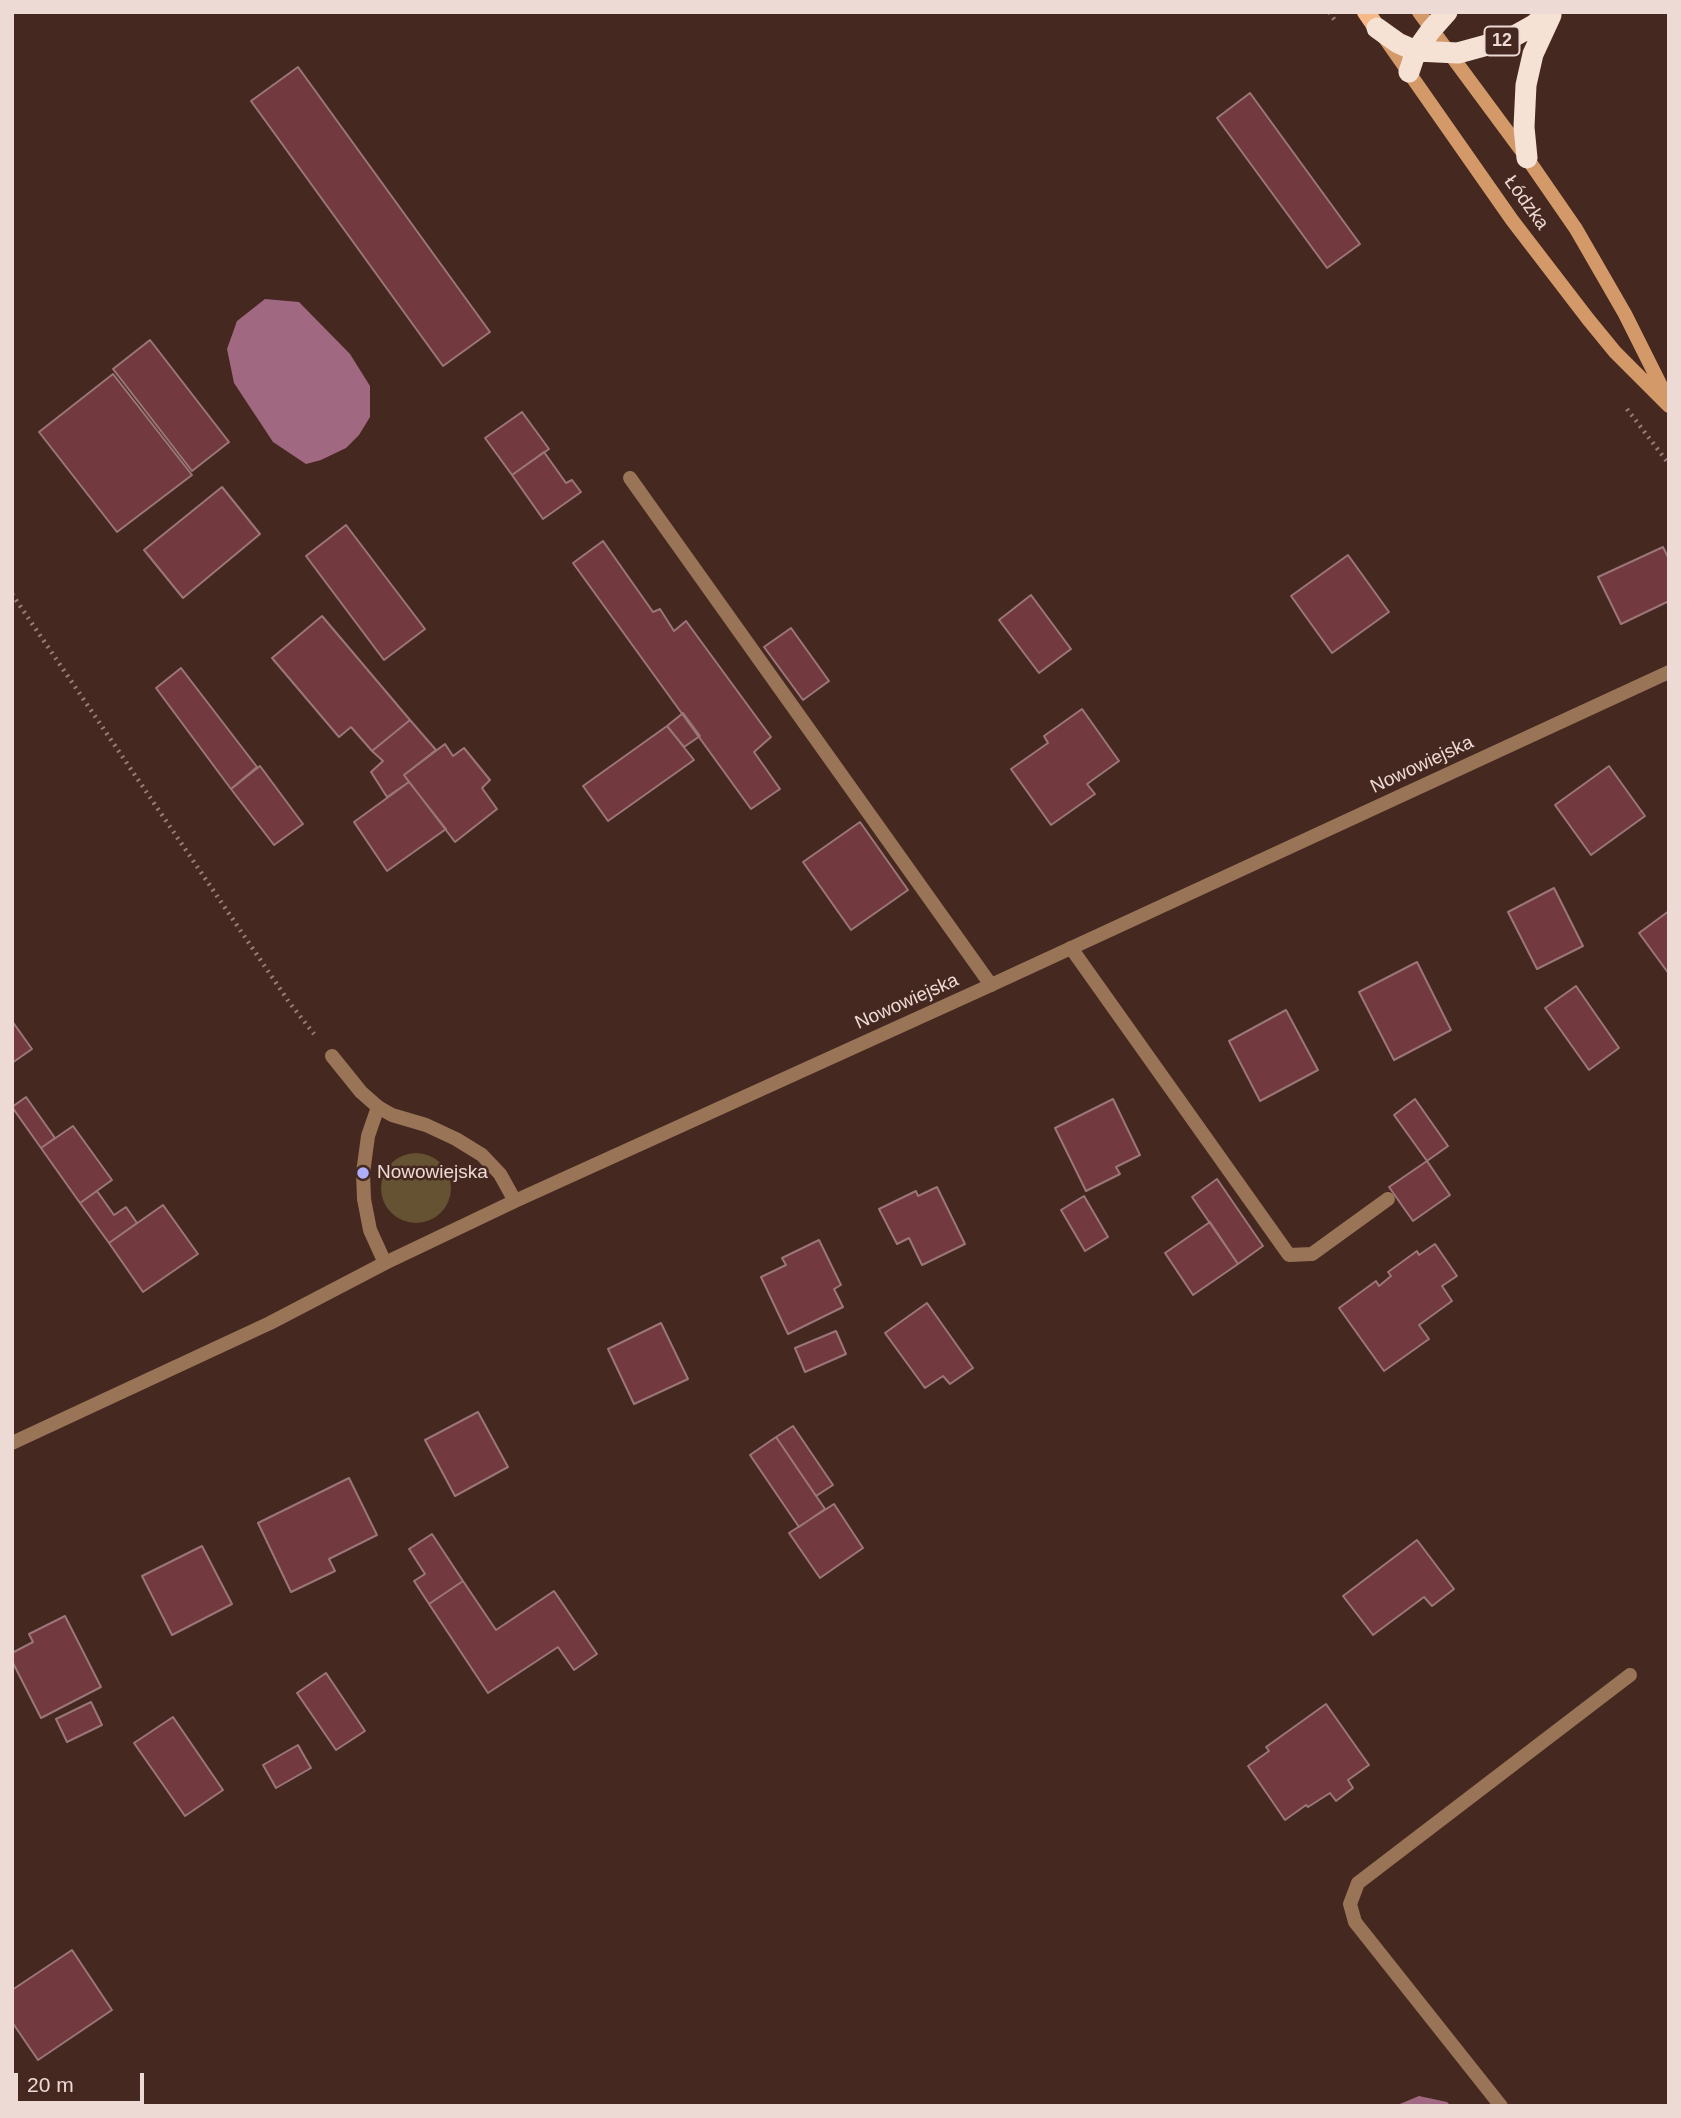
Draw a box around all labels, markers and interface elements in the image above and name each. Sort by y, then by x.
road number: 12 [1484,26,1520,56]
street label: Łódzka [1499,172,1553,234]
street label: Nowowiejska [1367,731,1477,799]
street label: Nowowiejska [852,969,962,1035]
place label: Nowowiejska [377,1162,488,1184]
marker: Nowowiejska [355,1165,371,1181]
scale bar [18,2058,147,2102]
text: 20 m [27,2073,74,2096]

